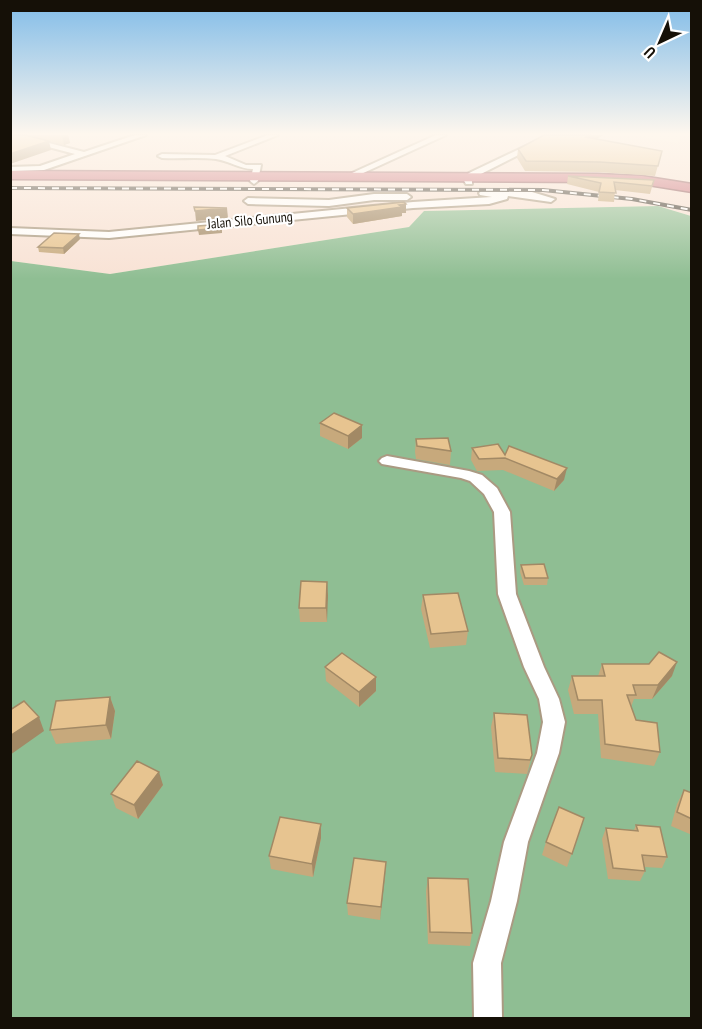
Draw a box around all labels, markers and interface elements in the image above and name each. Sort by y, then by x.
north arrow [630,12,690,72]
text: U [640,43,659,63]
street label: Jalan Silo Gunung [206,207,293,233]

